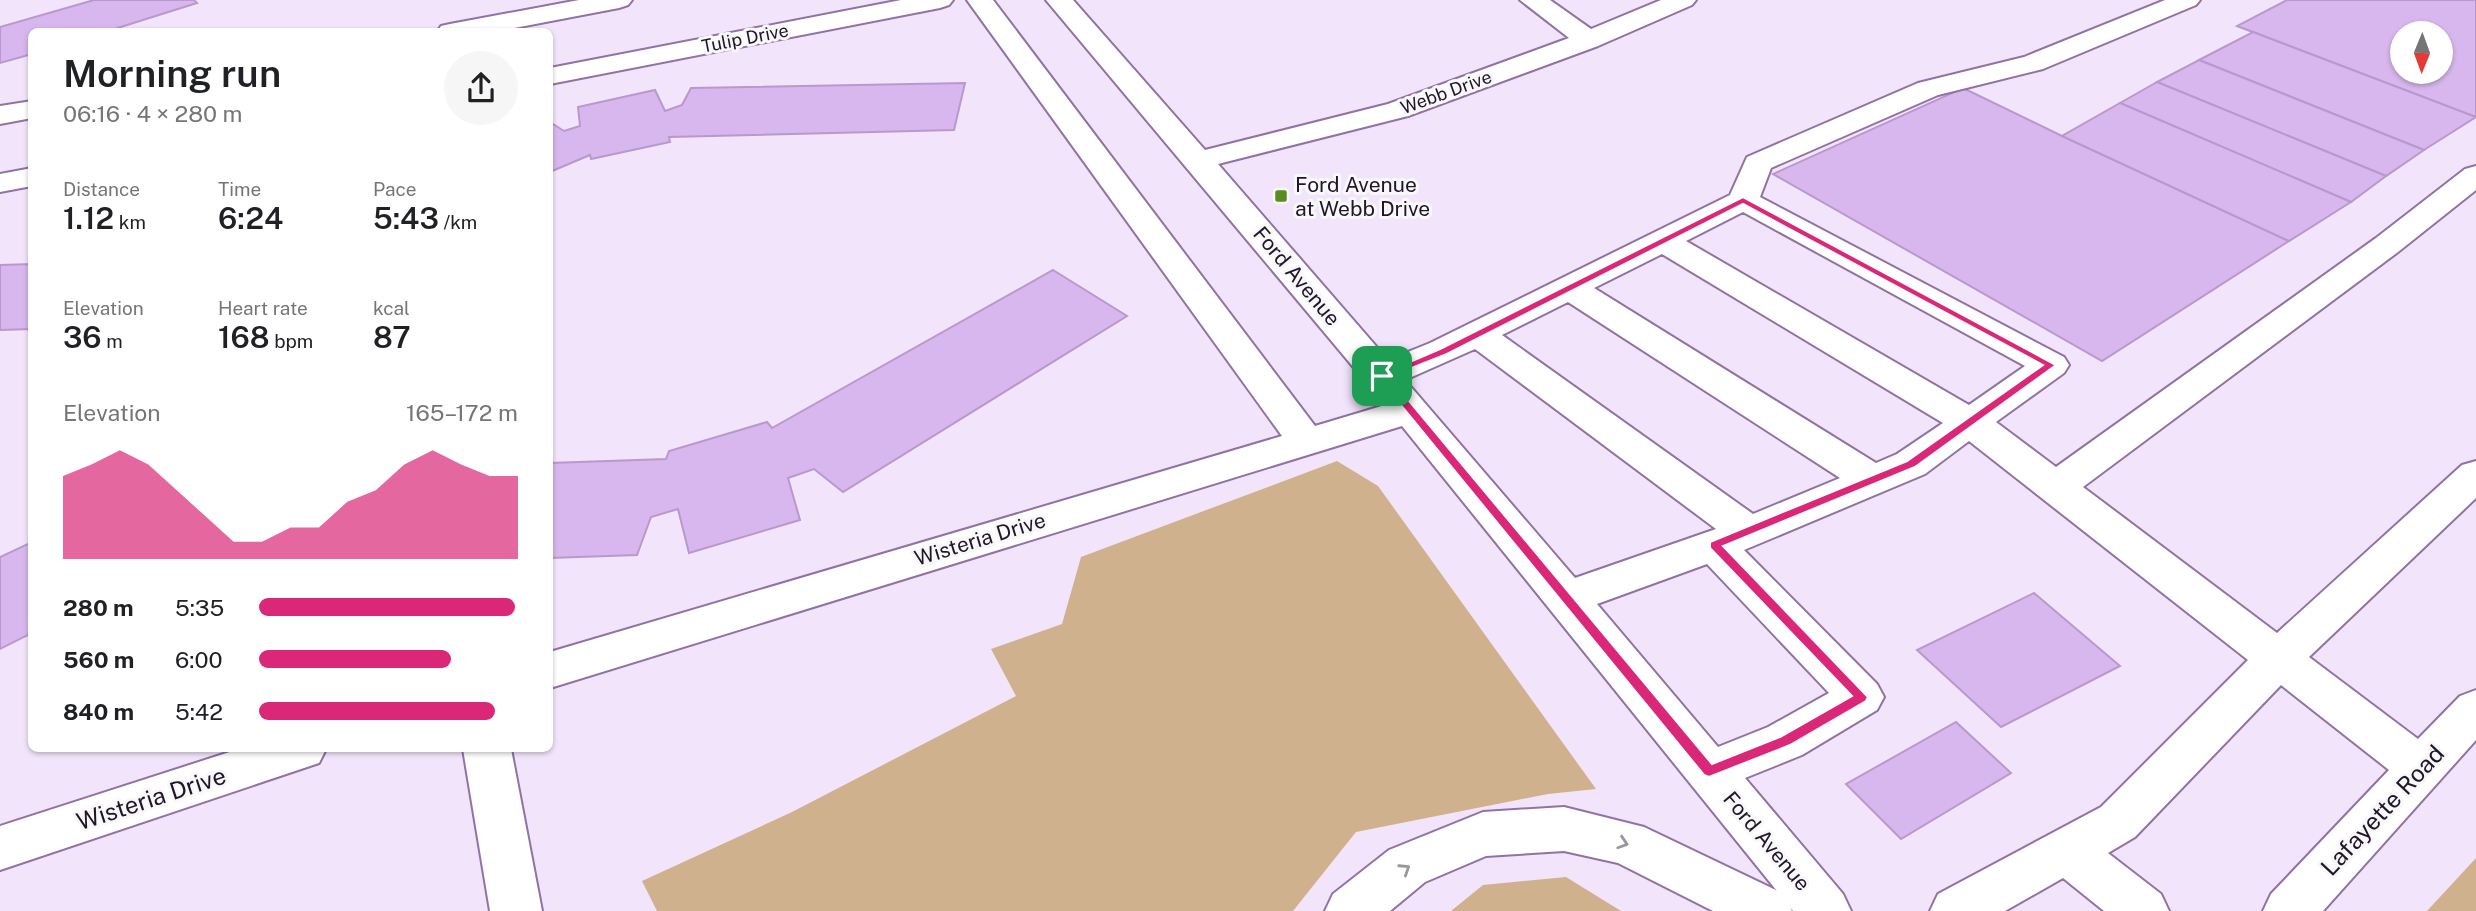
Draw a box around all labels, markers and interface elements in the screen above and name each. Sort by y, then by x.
street label: Tulip Drive [700,19,790,57]
north arrow [2390,21,2454,84]
map controls [2390,21,2453,84]
text: Morning run [63,51,281,96]
button: share [444,51,518,125]
street label: Webb Drive [1398,66,1494,118]
text: 06:16 · 4 × 280 m [63,100,242,127]
place label: Ford Avenue at Webb Drive [1295,172,1430,221]
text: Distance [63,178,140,200]
text: Time [218,178,261,200]
text: Pace [373,178,416,200]
marker: Ford Avenue at Webb Drive [1273,188,1289,204]
text: 1.12 [63,200,114,236]
text: 6:24 [218,200,283,236]
text: 5:43 [373,200,439,236]
text: km [114,211,146,233]
text: /km [439,211,477,233]
street label: Ford Avenue [1248,221,1346,331]
text: Elevation [63,297,144,319]
text: Heart rate [218,297,308,319]
text: kcal [373,297,410,319]
text: 36 [63,319,102,355]
text: 168 [218,319,270,355]
text: 87 [373,319,411,355]
text: m [102,330,123,352]
text: bpm [270,330,313,352]
pin [1352,346,1412,406]
icon: arrive [1363,357,1401,395]
text: Elevation [63,399,161,426]
text: 165–172 m [406,399,518,426]
street label: Wisteria Drive [911,507,1049,571]
text: 280 m [63,594,134,621]
text: 5:35 [175,594,224,621]
text: 560 m [63,646,134,673]
text: 6:00 [175,646,223,673]
text: 840 m [63,698,134,725]
text: 5:42 [175,698,223,725]
street label: Lafayette Road [2315,739,2449,881]
street label: Wisteria Drive [73,761,229,835]
street label: Ford Avenue [1718,786,1816,896]
one-way arrow [1616,835,1628,849]
one-way arrow [1397,865,1410,878]

